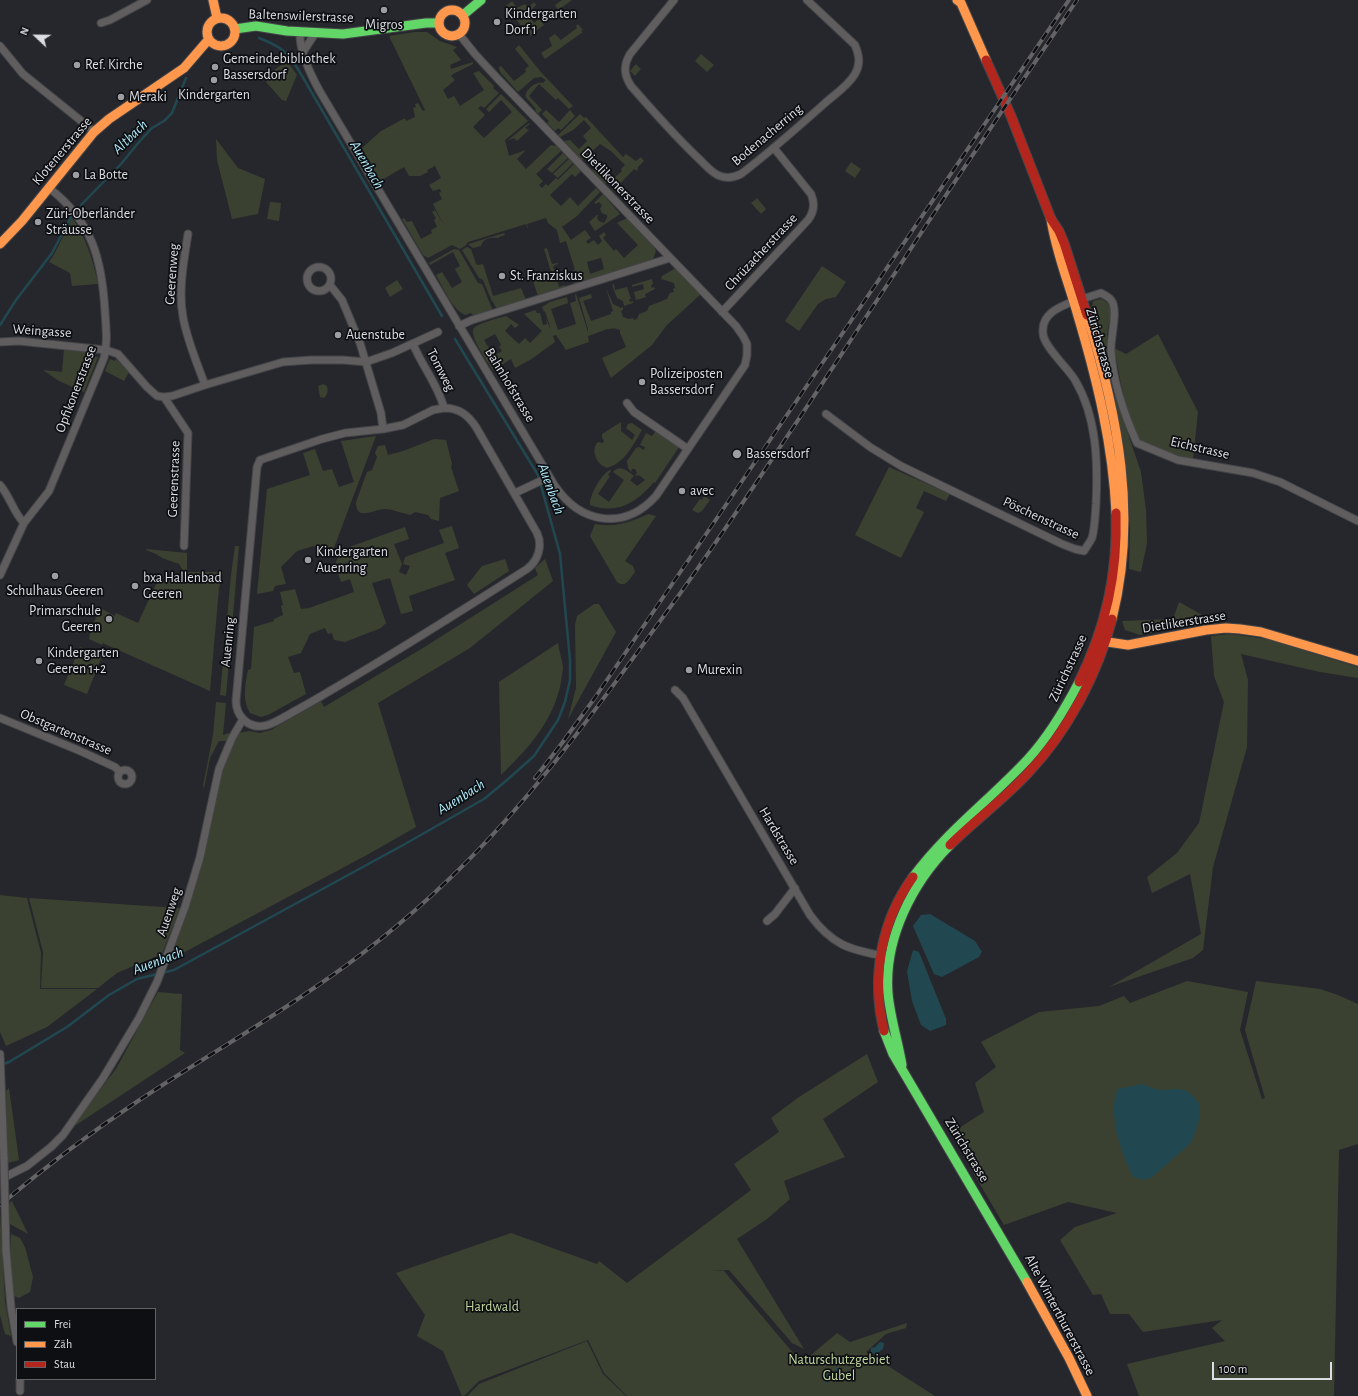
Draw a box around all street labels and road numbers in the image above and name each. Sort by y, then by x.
street label: Baltenswilerstrasse [248,6,354,26]
street label: Bodenacherring [728,101,806,169]
street label: Klotenerstrasse [28,113,96,189]
street label: Dietlikonerstrasse [578,145,658,227]
street label: Chrüzacherstrasse [721,210,801,294]
street label: Geerenweg [161,243,183,305]
street label: Zürichstrasse [1082,306,1118,380]
street label: Weingasse [12,321,72,341]
street label: Opfikonerstrasse [52,343,100,435]
street label: Bahnhofstrasse [481,345,539,425]
street label: Tomweg [423,346,459,394]
street label: Eichstrasse [1169,433,1231,463]
street label: Geerenstrasse [164,440,184,518]
street label: Pöschenstrasse [1000,493,1082,543]
street label: Dietlikerstrasse [1141,607,1227,637]
street label: Auenring [217,616,239,668]
street label: Zürichstrasse [1045,632,1091,704]
street label: Obstgartenstrasse [18,705,114,759]
street label: Hardstrasse [755,804,803,868]
street label: Auenweg [153,885,185,939]
street label: Zürichstrasse [941,1115,993,1185]
street label: Alte Winterthurerstrasse [1021,1252,1099,1378]

